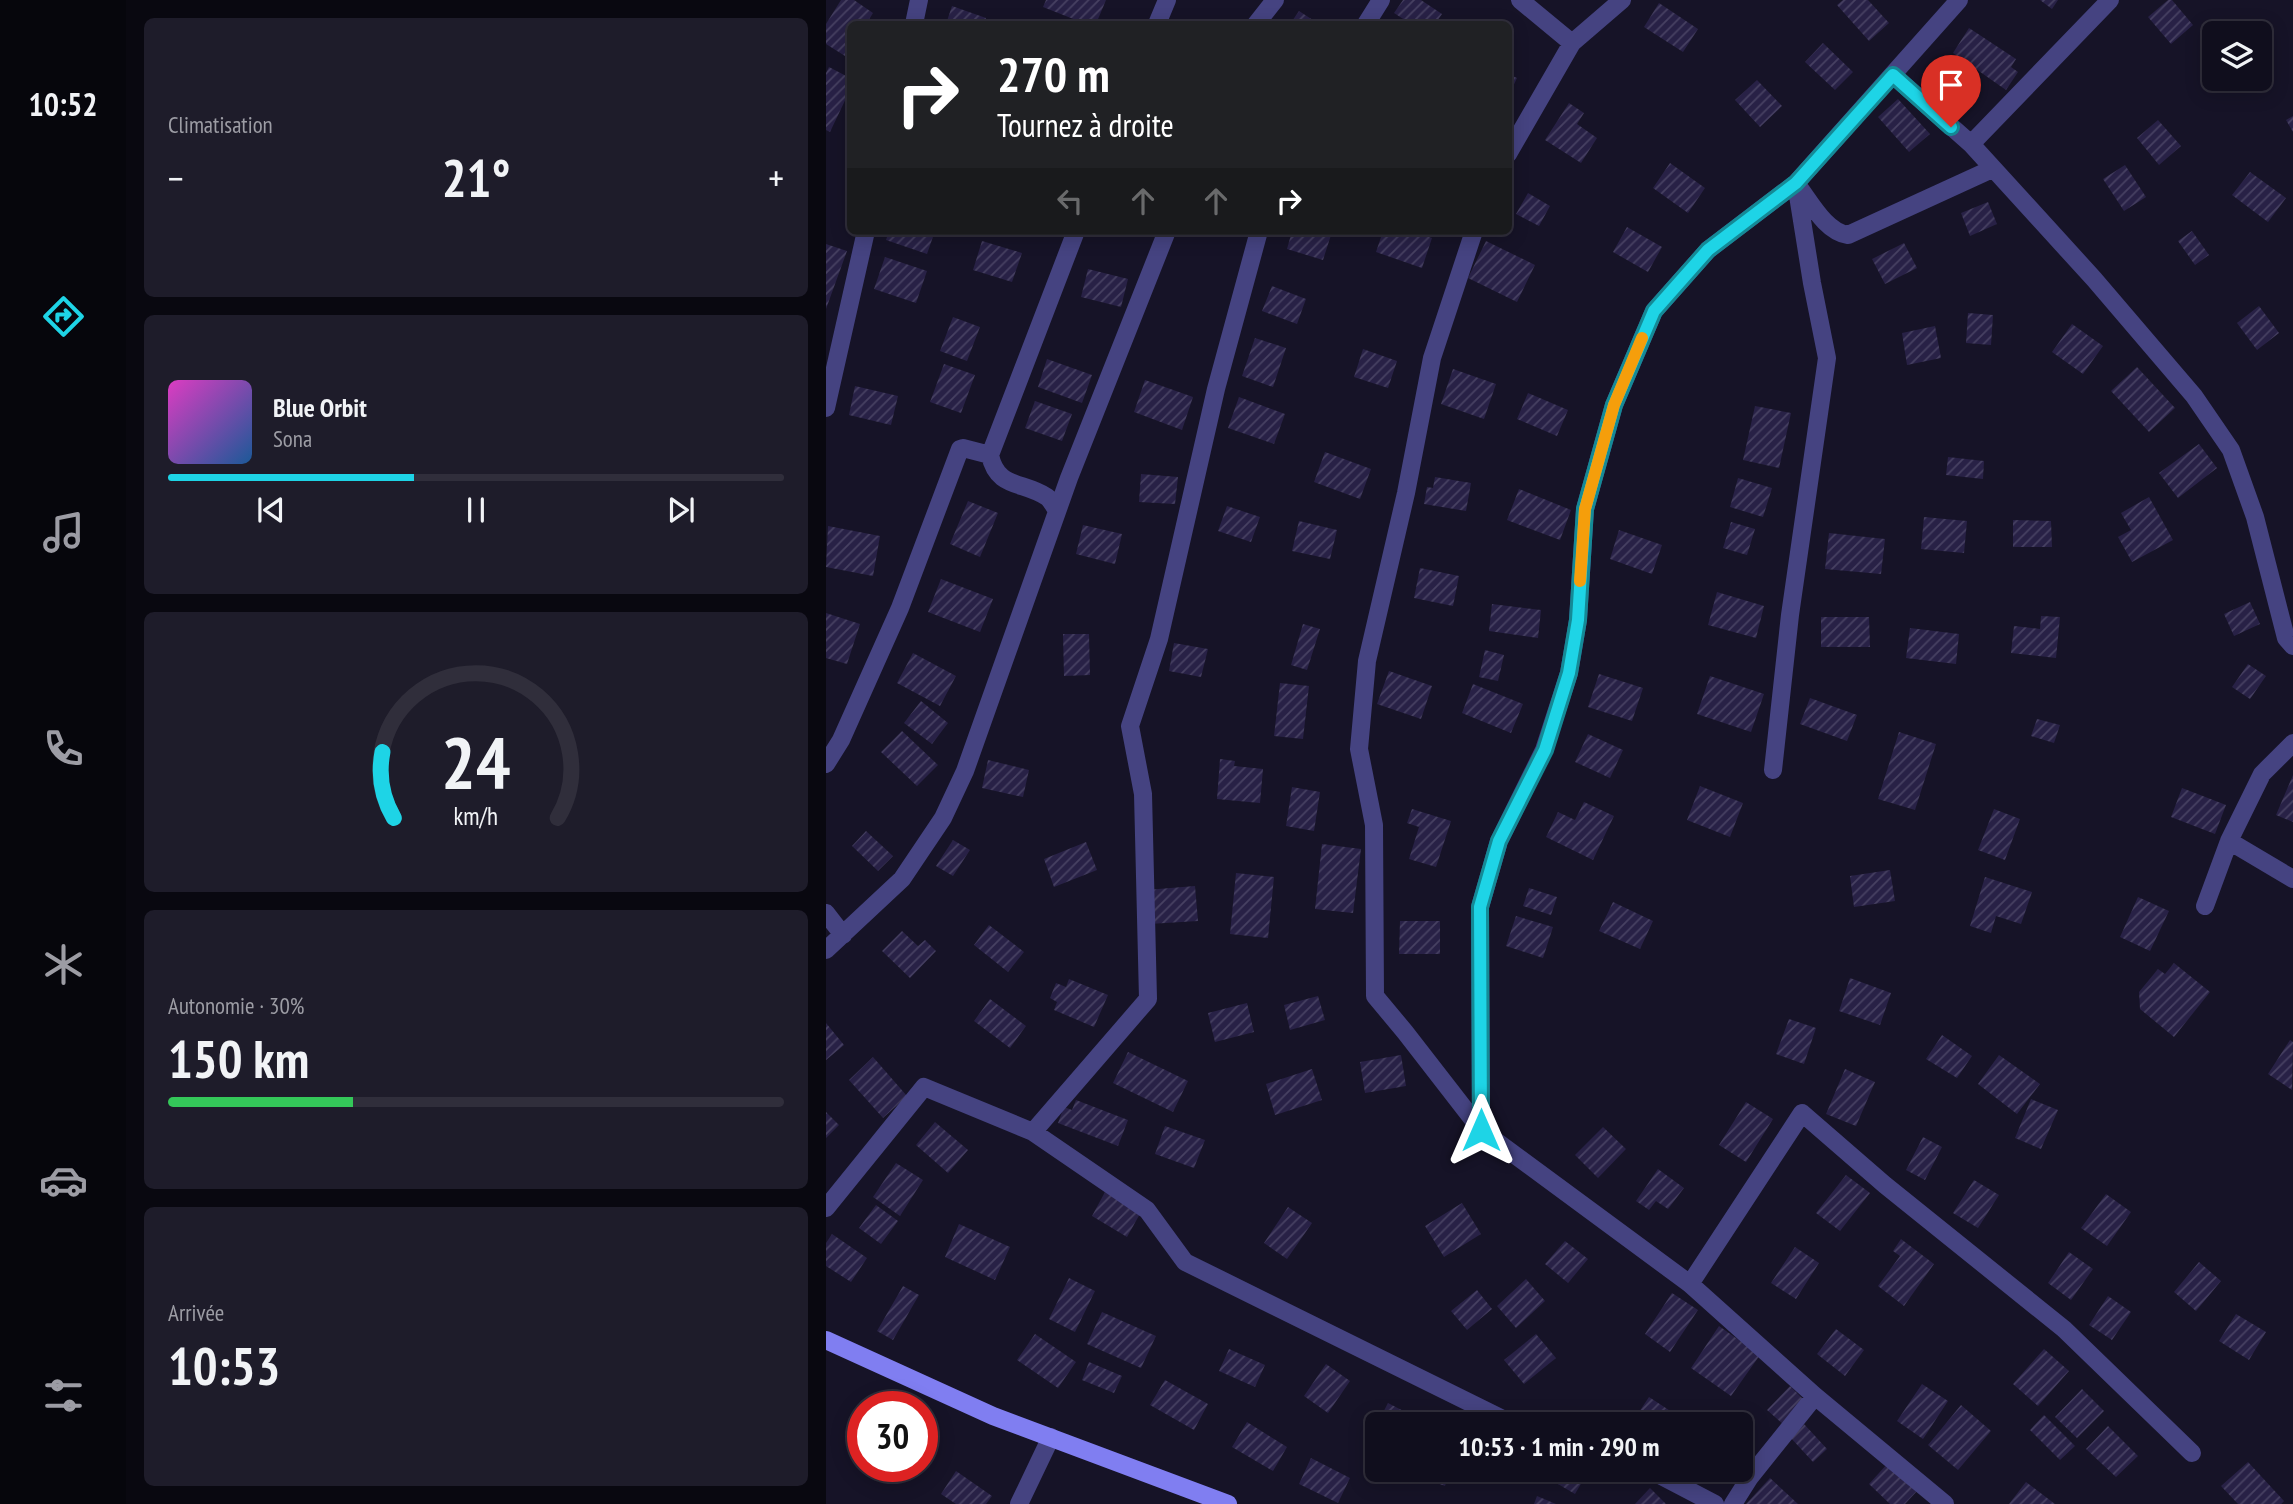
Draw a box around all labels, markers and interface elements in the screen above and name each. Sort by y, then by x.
map controls [2202,21,2272,91]
button: layers [2202,21,2272,91]
text: 270 m [997,42,1110,106]
icon: right [882,49,973,140]
pin [1921,55,1981,127]
icon: arrive [1932,66,1970,104]
text: 10:52 [28,83,98,125]
text: Tournez à droite [997,104,1174,146]
text: Climatisation [168,110,273,139]
text: 21° [442,144,510,211]
text: − [168,153,184,202]
text: + [768,153,784,202]
icon: left [1051,182,1089,220]
icon: ahead [1124,182,1162,220]
icon: ahead [1197,182,1235,220]
icon: right [1270,182,1308,220]
icon: directions [39,292,88,341]
text: Blue Orbit [273,391,367,424]
text: Sona [273,424,312,453]
icon: previous [252,491,290,529]
icon: pause [457,491,495,529]
icon: next [662,491,700,529]
icon: music [39,508,88,557]
text: 24 [441,714,511,808]
icon: phone [39,724,88,773]
text: km/h [454,800,498,832]
icon: climate [39,940,88,989]
text: Autonomie · 30% [168,991,304,1020]
text: 150 km [168,1025,309,1092]
position arrow [1444,1093,1518,1167]
icon: car [39,1156,88,1205]
text: Arrivée [168,1298,224,1327]
text: 10:53 [168,1332,280,1399]
icon: filters [39,1371,88,1420]
speed limit sign: 30 [847,1391,938,1482]
text: 10:53 · 1 min · 290 m [1459,1430,1659,1463]

